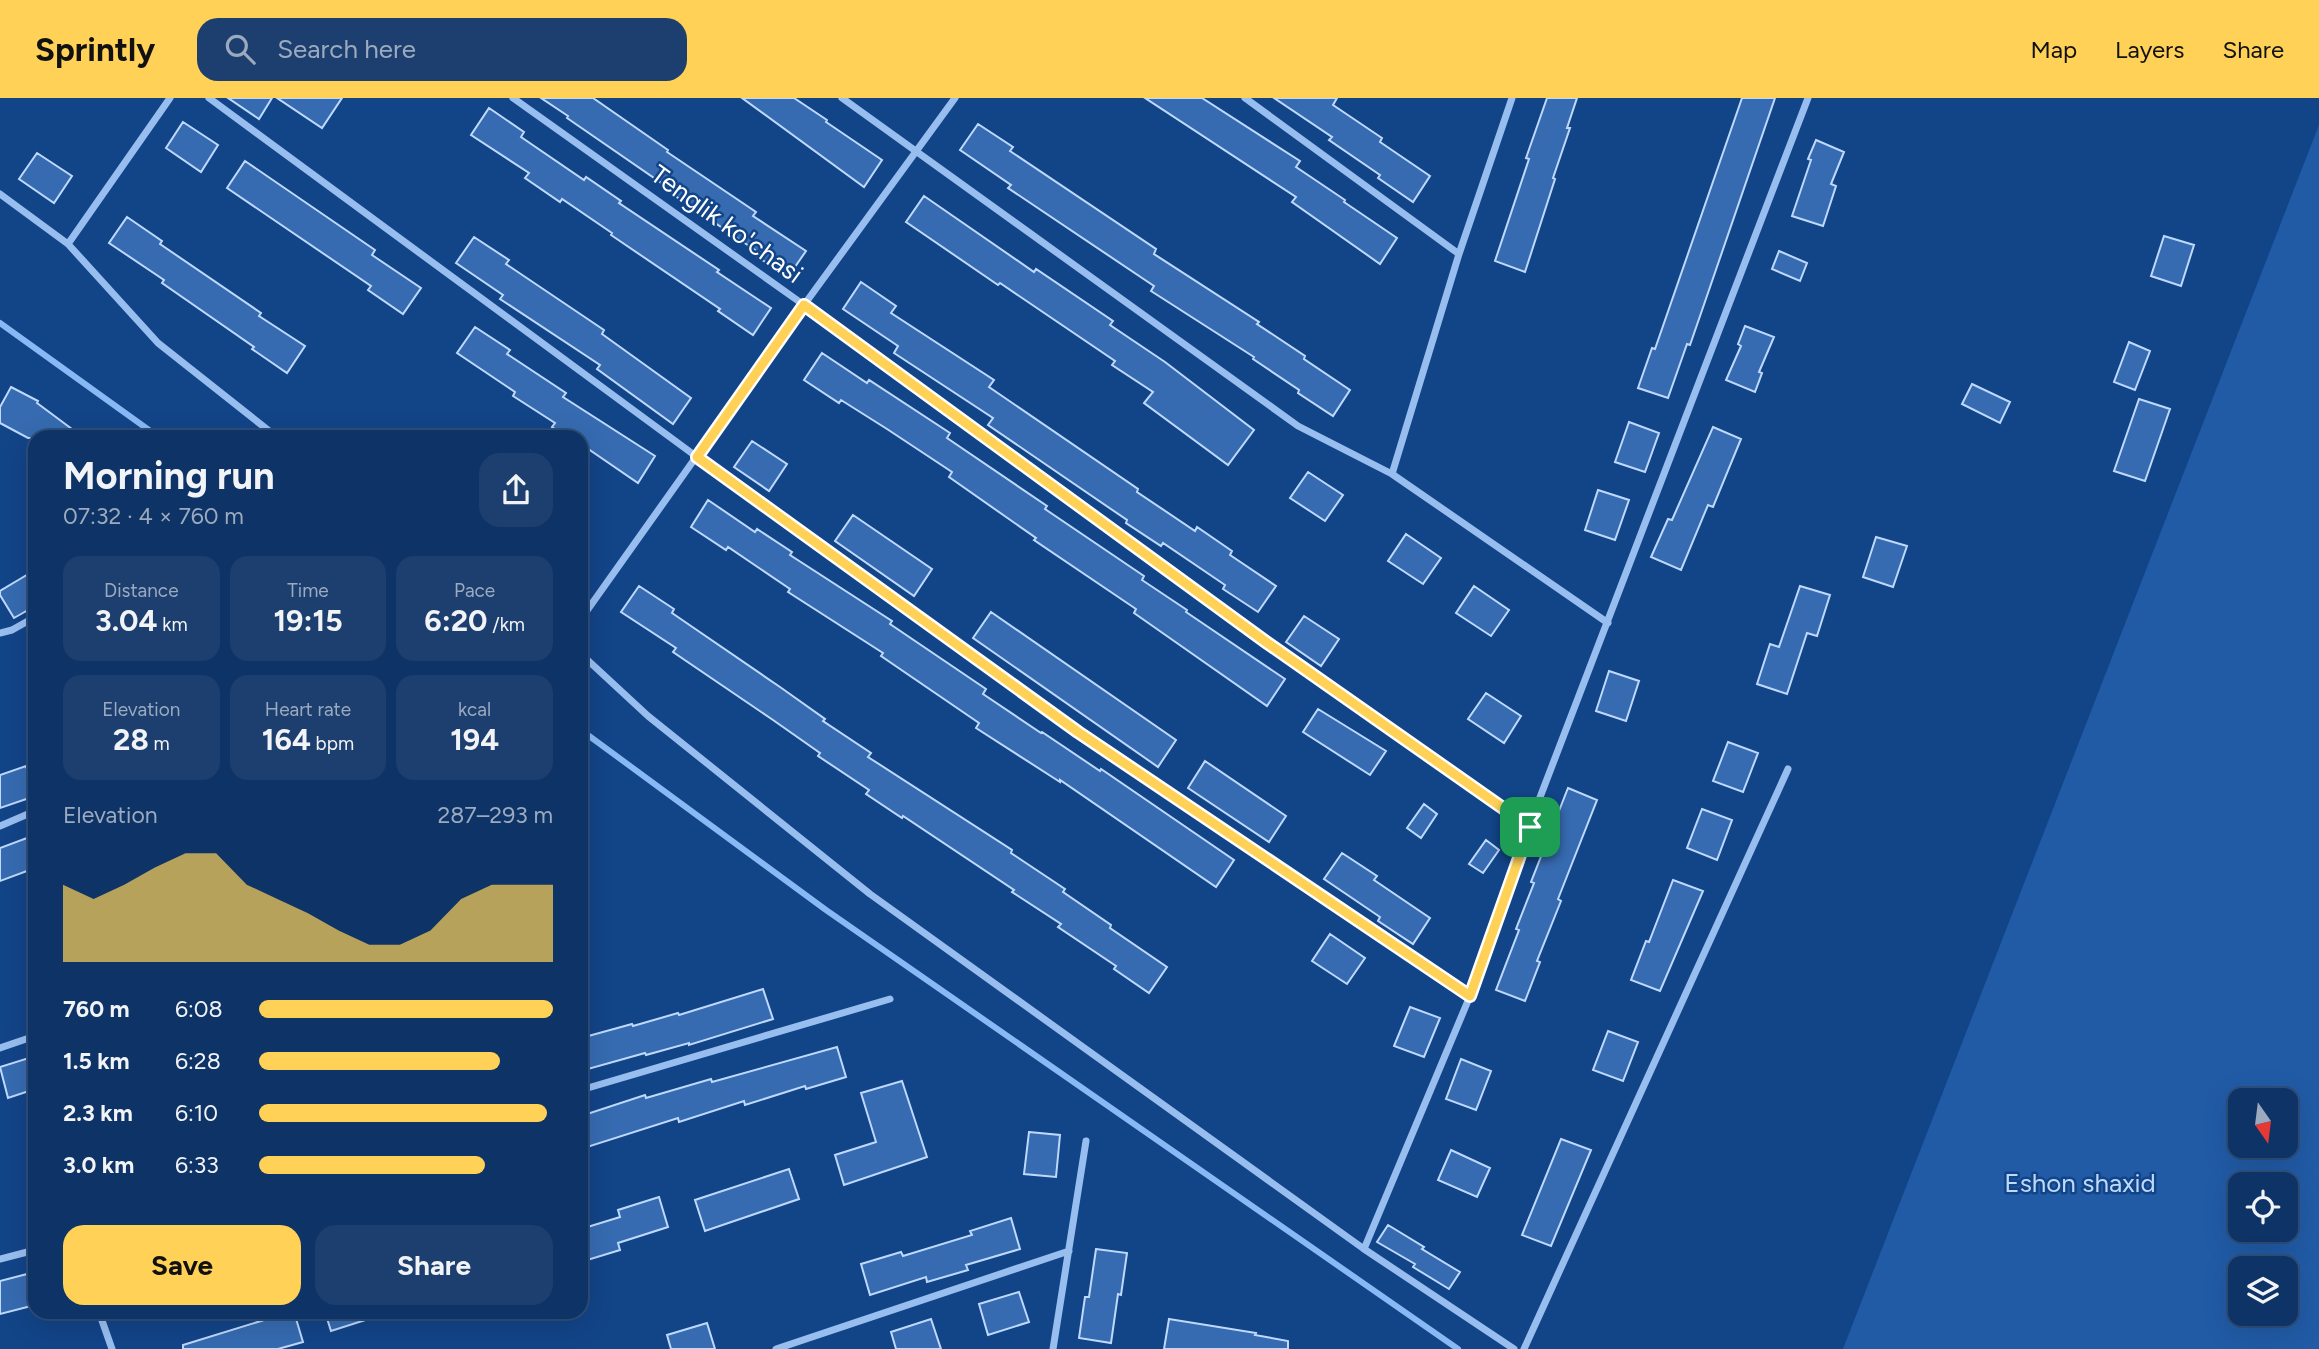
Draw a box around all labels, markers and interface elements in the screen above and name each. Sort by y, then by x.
search box [197,18,687,81]
text: Sprintly [35,30,155,69]
icon: search [221,30,259,68]
text: Search here [277,33,416,65]
text: Map [2030,35,2077,64]
text: Layers [2115,35,2184,64]
text: Share [2222,35,2284,64]
street label: Tenglik ko'chasi [645,158,809,290]
text: Morning run [63,453,275,499]
button: share [479,453,553,527]
text: 07:32 · 4 × 760 m [63,502,244,530]
text: Distance [104,579,179,602]
text: Time [287,579,329,602]
text: Pace [454,579,495,602]
text: 3.04 [95,602,158,639]
text: 19:15 [273,602,343,639]
text: 6:20 [424,602,488,639]
text: km [158,613,188,636]
text: /km [488,613,525,636]
text: Elevation [102,698,180,721]
text: Heart rate [265,698,351,721]
text: kcal [458,698,491,721]
text: 28 [113,721,149,758]
text: 164 [262,721,311,758]
text: 194 [450,721,499,758]
text: m [149,732,170,755]
text: bpm [311,732,354,755]
pin [1500,797,1560,857]
text: Elevation [63,801,158,829]
text: 287–293 m [437,801,553,829]
icon: arrive [1511,808,1549,846]
text: 760 m [63,995,130,1023]
text: 6:08 [175,995,223,1023]
text: 1.5 km [63,1047,130,1075]
text: 6:28 [175,1047,221,1075]
north arrow [2228,1088,2298,1158]
map controls [2228,1088,2298,1326]
text: 2.3 km [63,1099,133,1127]
text: 6:10 [175,1099,218,1127]
text: 3.0 km [63,1151,134,1179]
text: 6:33 [175,1151,219,1179]
park label: Eshon shaxid [2004,1167,2156,1199]
button: locate [2228,1172,2298,1242]
button: Save [63,1225,301,1305]
button: Share [315,1225,553,1305]
button: layers [2228,1256,2298,1326]

